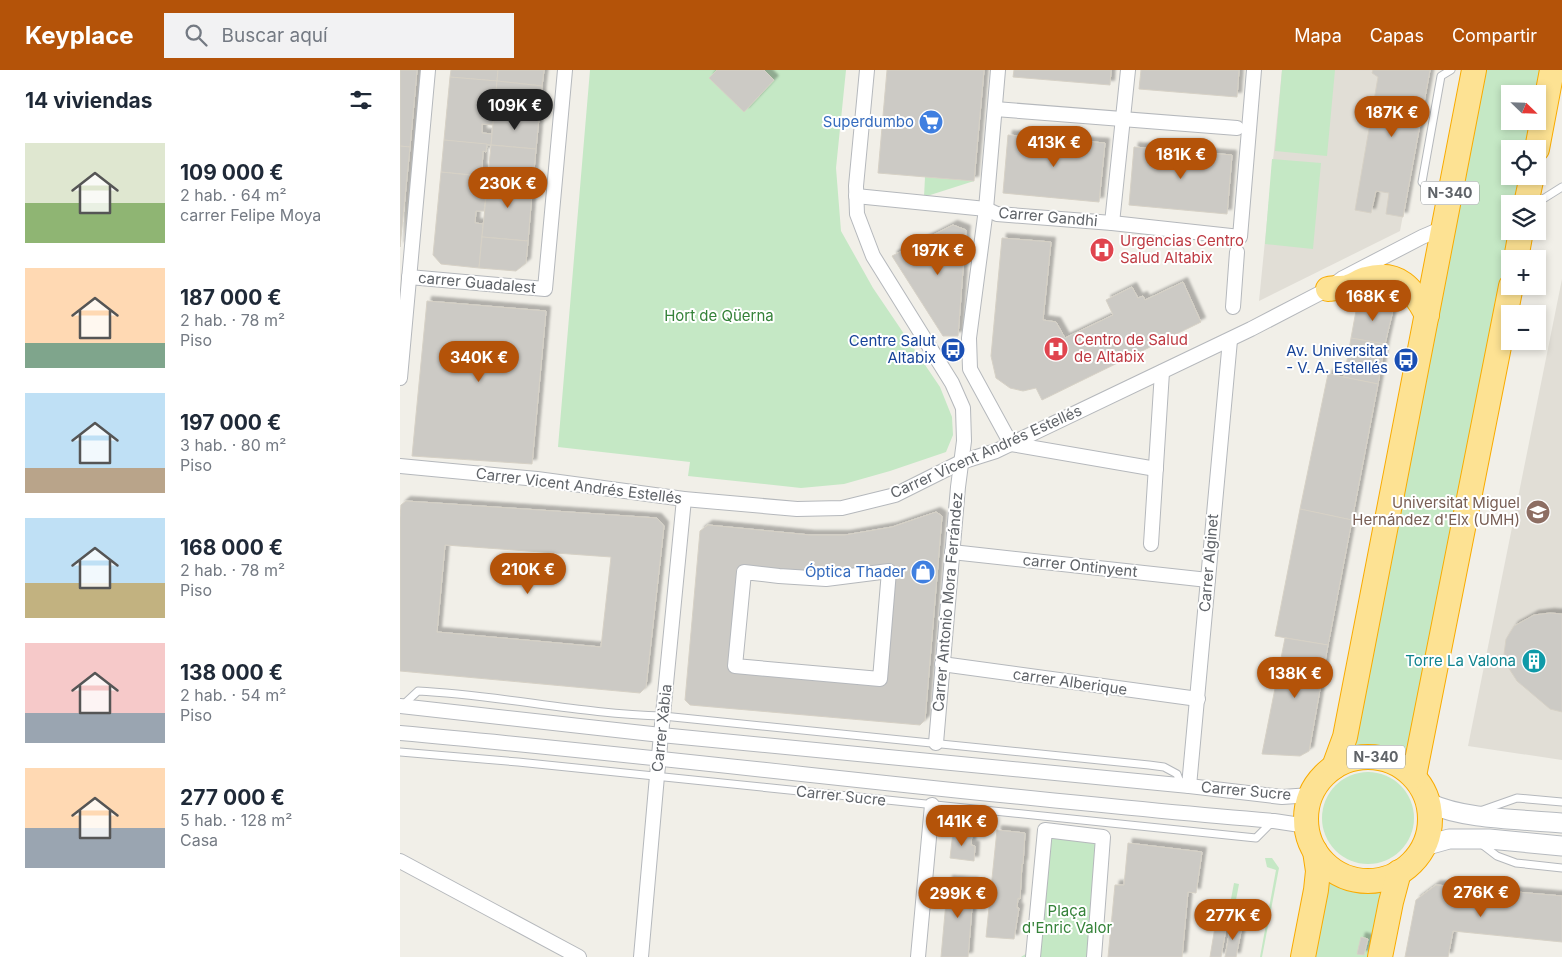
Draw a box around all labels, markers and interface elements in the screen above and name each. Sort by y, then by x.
search box [164,13,514,58]
text: Keyplace [25,21,134,50]
icon: search [182,21,210,49]
text: Buscar aquí [222,24,328,47]
text: Mapa [1294,25,1342,46]
text: Capas [1370,25,1424,46]
text: Compartir [1452,25,1537,46]
north arrow [1501,85,1546,130]
map controls [1501,85,1546,350]
icon: filters [347,86,375,114]
text: 14 viviendas [25,88,153,113]
pin: 109K € [474,88,556,131]
text: 109K € [488,95,542,115]
pin: 187K € [1351,96,1433,138]
text: 187K € [1366,102,1418,122]
supermarket icon: Superdumbo [918,109,944,135]
place label: Superdumbo [823,112,914,131]
pin: 413K € [1013,126,1095,168]
text: 413K € [1027,132,1081,152]
pin: 181K € [1140,138,1222,180]
button: locate [1501,140,1546,185]
text: 181K € [1156,144,1206,164]
text: 109 000 € [180,160,284,185]
icon: home [65,163,125,223]
pin: 230K € [467,166,549,209]
text: 230K € [479,173,537,193]
road number: N-340 [1421,182,1479,204]
text: 2 hab. · 64 m² [180,185,287,205]
button: layers [1501,195,1546,240]
street label: Carrer Gandhi [998,203,1098,230]
text: carrer Felipe Moya [180,205,321,225]
place label: Urgencias Centro Salud Altabix [1120,231,1244,267]
pin: 197K € [897,234,979,276]
hospital icon: Urgencias Centro Salud Altabix [1089,237,1115,263]
text: 197K € [912,240,964,260]
button: + [1501,250,1546,295]
street label: carrer Guadalest [417,268,537,297]
pin: 168K € [1332,280,1414,322]
text: 187 000 € [180,285,282,310]
text: 168K € [1346,286,1400,306]
icon: home [65,288,125,348]
button: − [1501,305,1546,350]
park label: Hort de Qüerna [664,306,774,325]
text: 2 hab. · 78 m² [180,310,285,330]
text: Piso [180,330,212,350]
place label: Centro de Salud de Altabix [1074,330,1188,366]
place label: Centre Salut Altabix [849,331,936,367]
hospital icon: Centro de Salud de Altabix [1043,336,1069,362]
bus stop icon: Centre Salut Altabix [940,337,966,363]
pin: 340K € [438,340,520,383]
place label: Av. Universitat - V. A. Estellés [1286,341,1388,377]
text: 340K € [450,347,508,367]
bus stop icon: Av. Universitat - V. A. Estellés [1393,347,1419,373]
street label: Carrer Vicent Andrés Estellés [887,401,1085,502]
text: 197 000 € [180,410,281,435]
icon: home [65,413,125,473]
text: 3 hab. · 80 m² [180,435,286,455]
text: Piso [180,455,212,475]
street label: Carrer Vicent Andrés Estellés [475,463,683,508]
street label: Carrer Antonio Mora Ferrández [928,491,967,713]
place label: Universitat Miguel Hernández d'Elx (UMH) [1352,493,1520,529]
school or university icon: Universitat Miguel Hernández d'Elx (UMH) [1525,499,1551,525]
street label: Carrer Alginet [1195,513,1222,613]
text: 168 000 € [180,535,283,560]
icon: home [65,538,125,598]
street label: carrer Ontinyent [1022,550,1138,581]
pin: 210K € [487,552,569,595]
text: 210K € [501,559,555,579]
shop icon: Óptica Thader [910,559,936,585]
text: 2 hab. · 78 m² [180,560,285,580]
place label: Óptica Thader [805,562,906,581]
text: Piso [180,580,212,600]
building icon: Torre La Valona [1521,648,1547,674]
place label: Torre La Valona [1405,651,1516,670]
pin: 138K € [1254,656,1336,699]
text: 138 000 € [180,660,283,685]
icon: home [65,663,125,723]
text: 138K € [1268,663,1322,683]
street label: carrer Alberique [1012,664,1128,699]
street label: Carrer Xàbia [647,683,676,773]
text: 2 hab. · 54 m² [180,685,286,705]
text: Piso [180,705,212,725]
road number: N-340 [1347,746,1405,769]
street label: Carrer Sucre [1200,777,1292,804]
street label: Carrer Sucre [795,781,887,810]
text: 277 000 € [180,785,285,810]
icon: home [65,788,125,848]
pin: 141K € [921,804,1003,847]
text: 5 hab. · 128 m² [180,810,292,830]
text: 141K € [937,811,987,831]
text: Casa [180,830,218,850]
pin: 299K € [917,876,999,919]
pin: 276K € [1440,876,1522,918]
text: 276K € [1453,882,1509,902]
text: 299K € [929,883,987,903]
pin: 277K € [1192,898,1274,941]
park label: Plaça d'Enric Valor [1022,901,1112,937]
text: 277K € [1205,905,1261,925]

